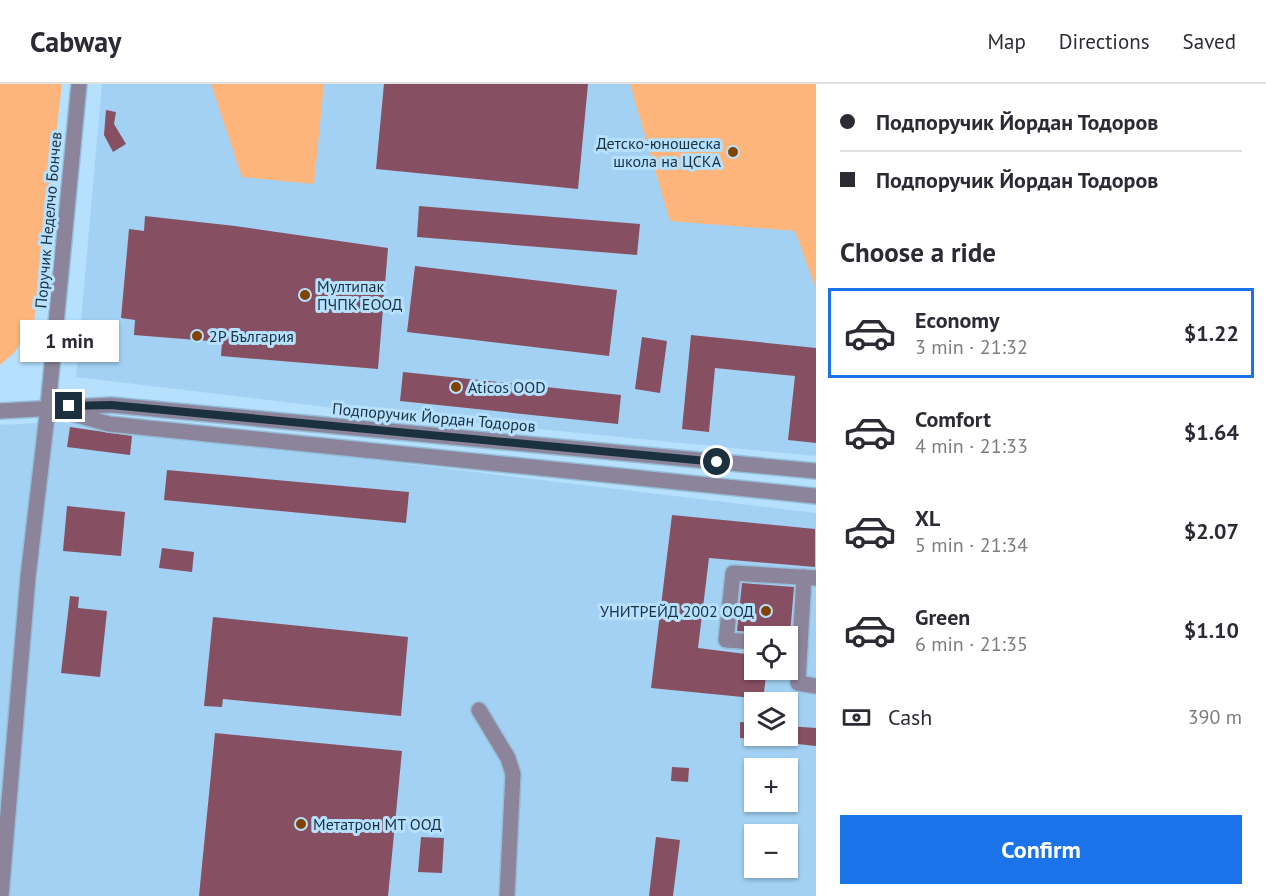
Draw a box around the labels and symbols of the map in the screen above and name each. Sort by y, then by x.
street label: Поручик Неделчо Бончев [30,131,66,309]
place label: Детско-юношеска школа на ЦСКА [596,133,722,171]
marker: Детско-юношеска школа на ЦСКА [726,145,740,159]
place label: Мултипак ПЧПК ЕООД [317,276,403,314]
marker: Мултипак ПЧПК ЕООД [298,288,312,302]
callout: 1 min [20,319,118,361]
place label: 2Р България [209,326,294,346]
marker: 2Р България [190,329,204,343]
place label: Aticos OOD [468,377,546,397]
marker: Aticos OOD [449,380,463,394]
route end [55,392,82,419]
street label: Подпоручик Йордан Тодоров [331,398,537,436]
route start [703,448,730,475]
place label: УНИТРЕЙД 2002 ООД [600,601,754,621]
marker: УНИТРЕЙД 2002 ООД [759,604,773,618]
place label: Метатрон МТ ООД [313,814,442,834]
marker: Метатрон МТ ООД [294,817,308,831]

